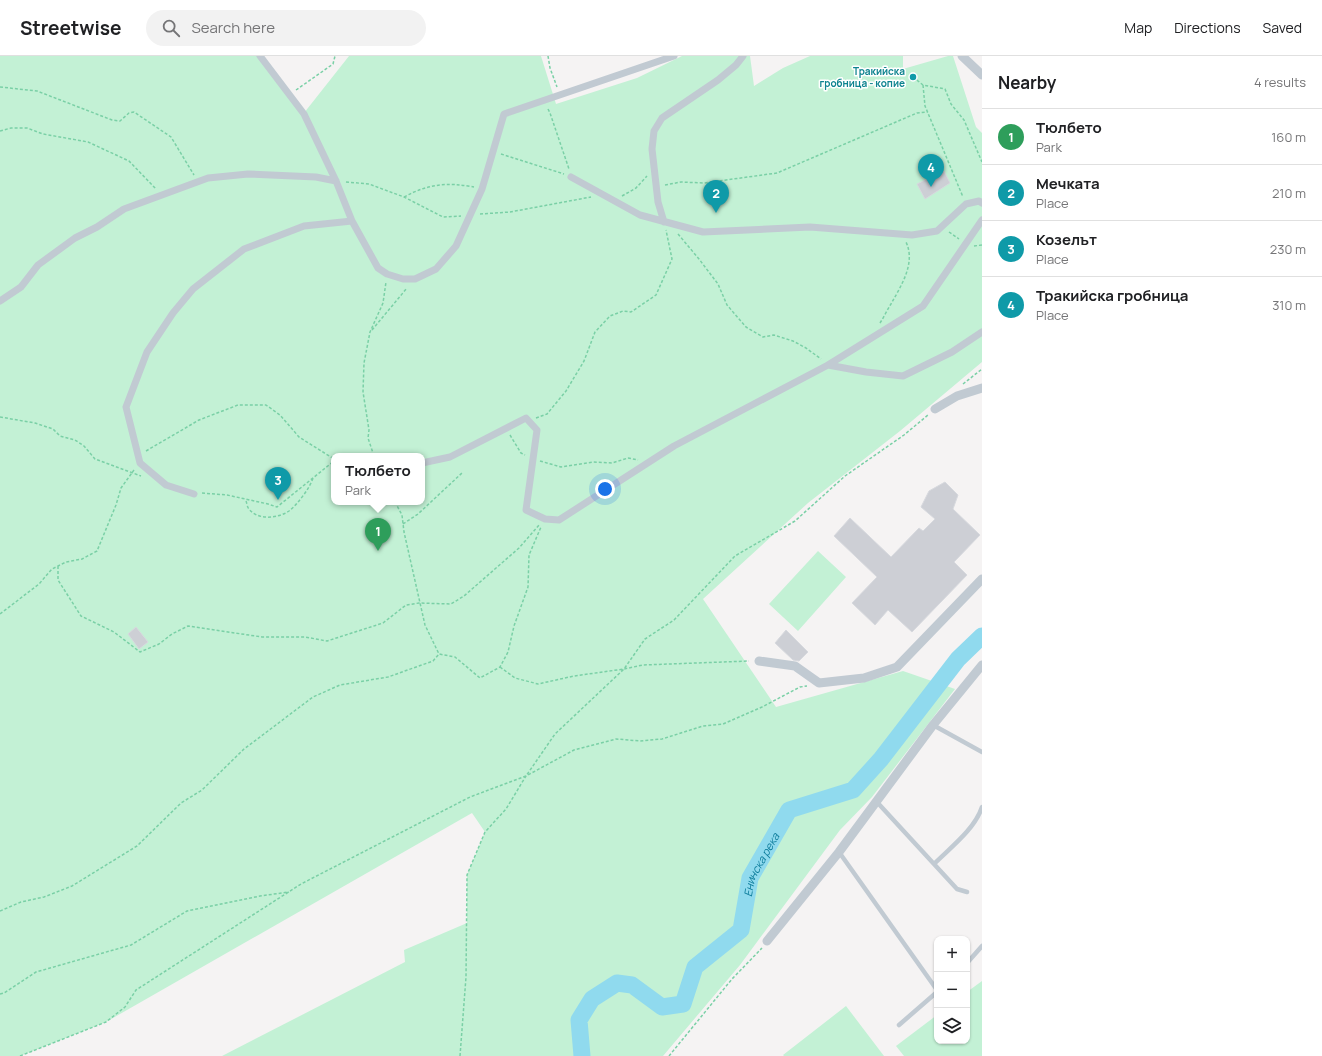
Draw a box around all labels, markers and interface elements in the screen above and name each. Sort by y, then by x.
search box [146,10,426,46]
text: Streetwise [20,15,122,41]
icon: search [160,17,182,39]
text: Search here [192,17,275,38]
text: Map [1124,18,1152,37]
text: Directions [1174,18,1241,37]
text: Saved [1263,18,1302,37]
place label: Тракийска гробница - копие [819,64,905,90]
text: Nearby [998,71,1056,94]
marker: Тракийска гробница - копие [908,72,918,82]
text: 4 results [1254,73,1306,91]
text: Тюлбето [1036,117,1102,138]
text: 1 [1008,128,1014,146]
text: 160 m [1271,128,1306,146]
text: Park [1036,138,1062,156]
pin: 4 [918,154,944,187]
text: Мечката [1036,173,1100,194]
pin: 2 [703,180,729,213]
text: 2 [1007,184,1015,202]
text: 210 m [1272,184,1306,202]
text: Place [1036,194,1069,212]
text: Козелът [1036,229,1097,250]
text: 3 [1007,240,1015,258]
text: 230 m [1270,240,1306,258]
text: Place [1036,250,1069,268]
text: Тракийска гробница [1036,285,1188,306]
text: 4 [1007,296,1015,314]
text: 310 m [1272,296,1306,314]
text: Place [1036,306,1069,324]
popup [331,453,425,505]
text: Тюлбето [345,460,411,481]
pin: 3 [265,467,291,500]
your location [595,479,615,499]
text: Park [345,481,371,499]
pin: 1 [365,518,391,551]
water label: Енинска река [739,829,782,898]
map controls [934,936,970,1044]
button: + [934,936,970,972]
button: − [934,972,970,1008]
button: layers [934,1008,970,1044]

